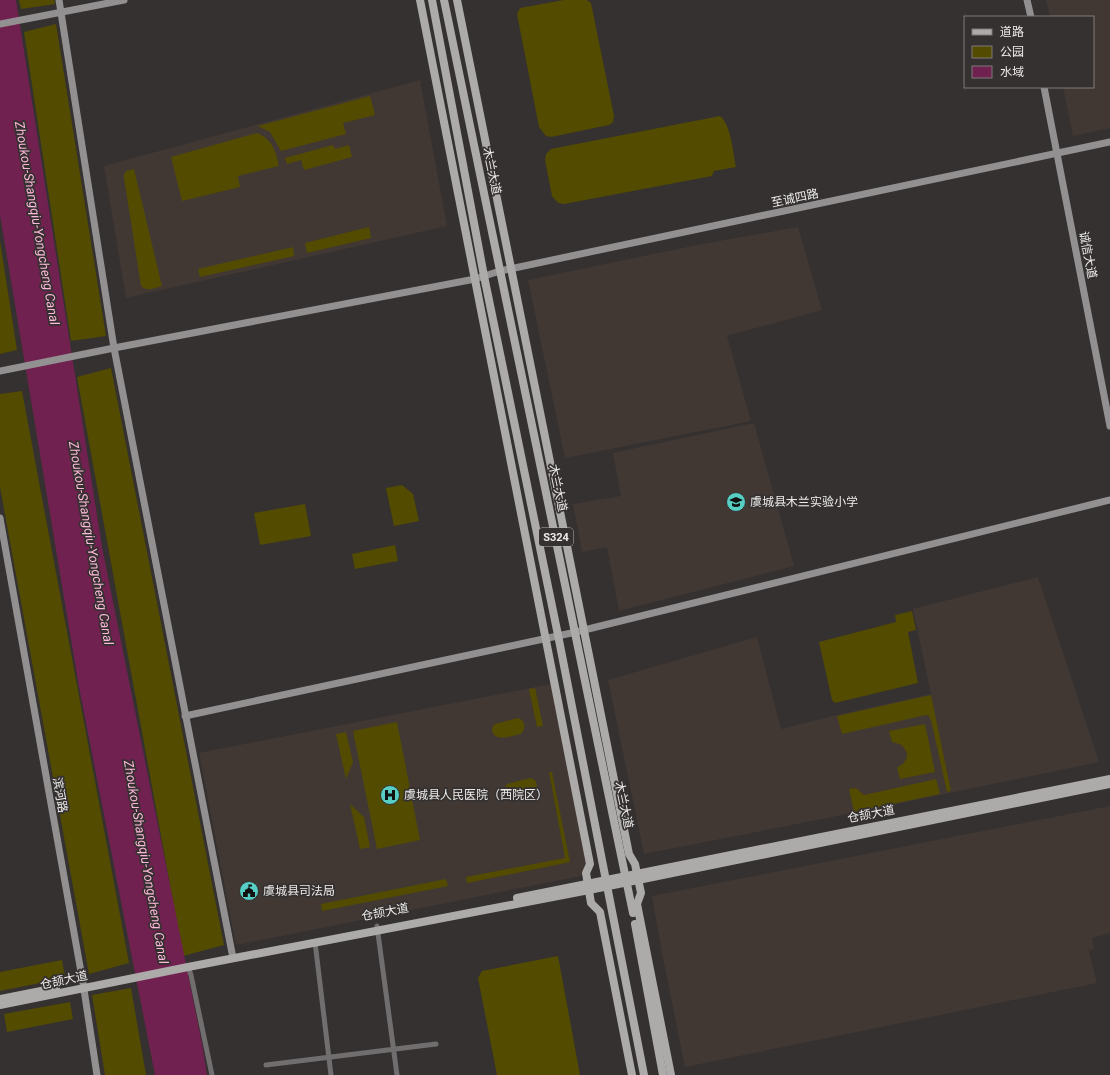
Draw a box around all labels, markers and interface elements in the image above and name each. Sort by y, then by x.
legend [964,16,1094,88]
text: 道路 [1000,25,1024,39]
text: 公园 [1000,45,1024,59]
text: 水域 [1000,65,1024,79]
water label: Zhoukou-Shangqiu-Yongcheng Canal [12,119,62,327]
street label: 木兰大道 [480,146,504,196]
street label: 至诚四路 [770,186,820,210]
street label: 诚信大道 [1077,230,1099,280]
water label: Zhoukou-Shangqiu-Yongcheng Canal [66,439,116,647]
street label: 木兰大道 [546,463,570,513]
school or university icon: 虞城县木兰实验小学 [725,491,747,513]
place label: 虞城县木兰实验小学 [750,495,858,509]
road number: S324 [539,528,573,546]
water label: Zhoukou-Shangqiu-Yongcheng Canal [121,758,171,966]
street label: 滨河路 [50,776,70,814]
street label: 木兰大道 [612,780,636,830]
hospital icon: 虞城县人民医院（西院区） [379,784,401,806]
place label: 虞城县人民医院（西院区） [404,788,548,802]
street label: 仓颉大道 [846,803,896,825]
public building icon: 虞城县司法局 [238,880,260,902]
place label: 虞城县司法局 [263,884,335,898]
street label: 仓颉大道 [360,901,410,923]
street label: 仓颉大道 [39,968,89,992]

